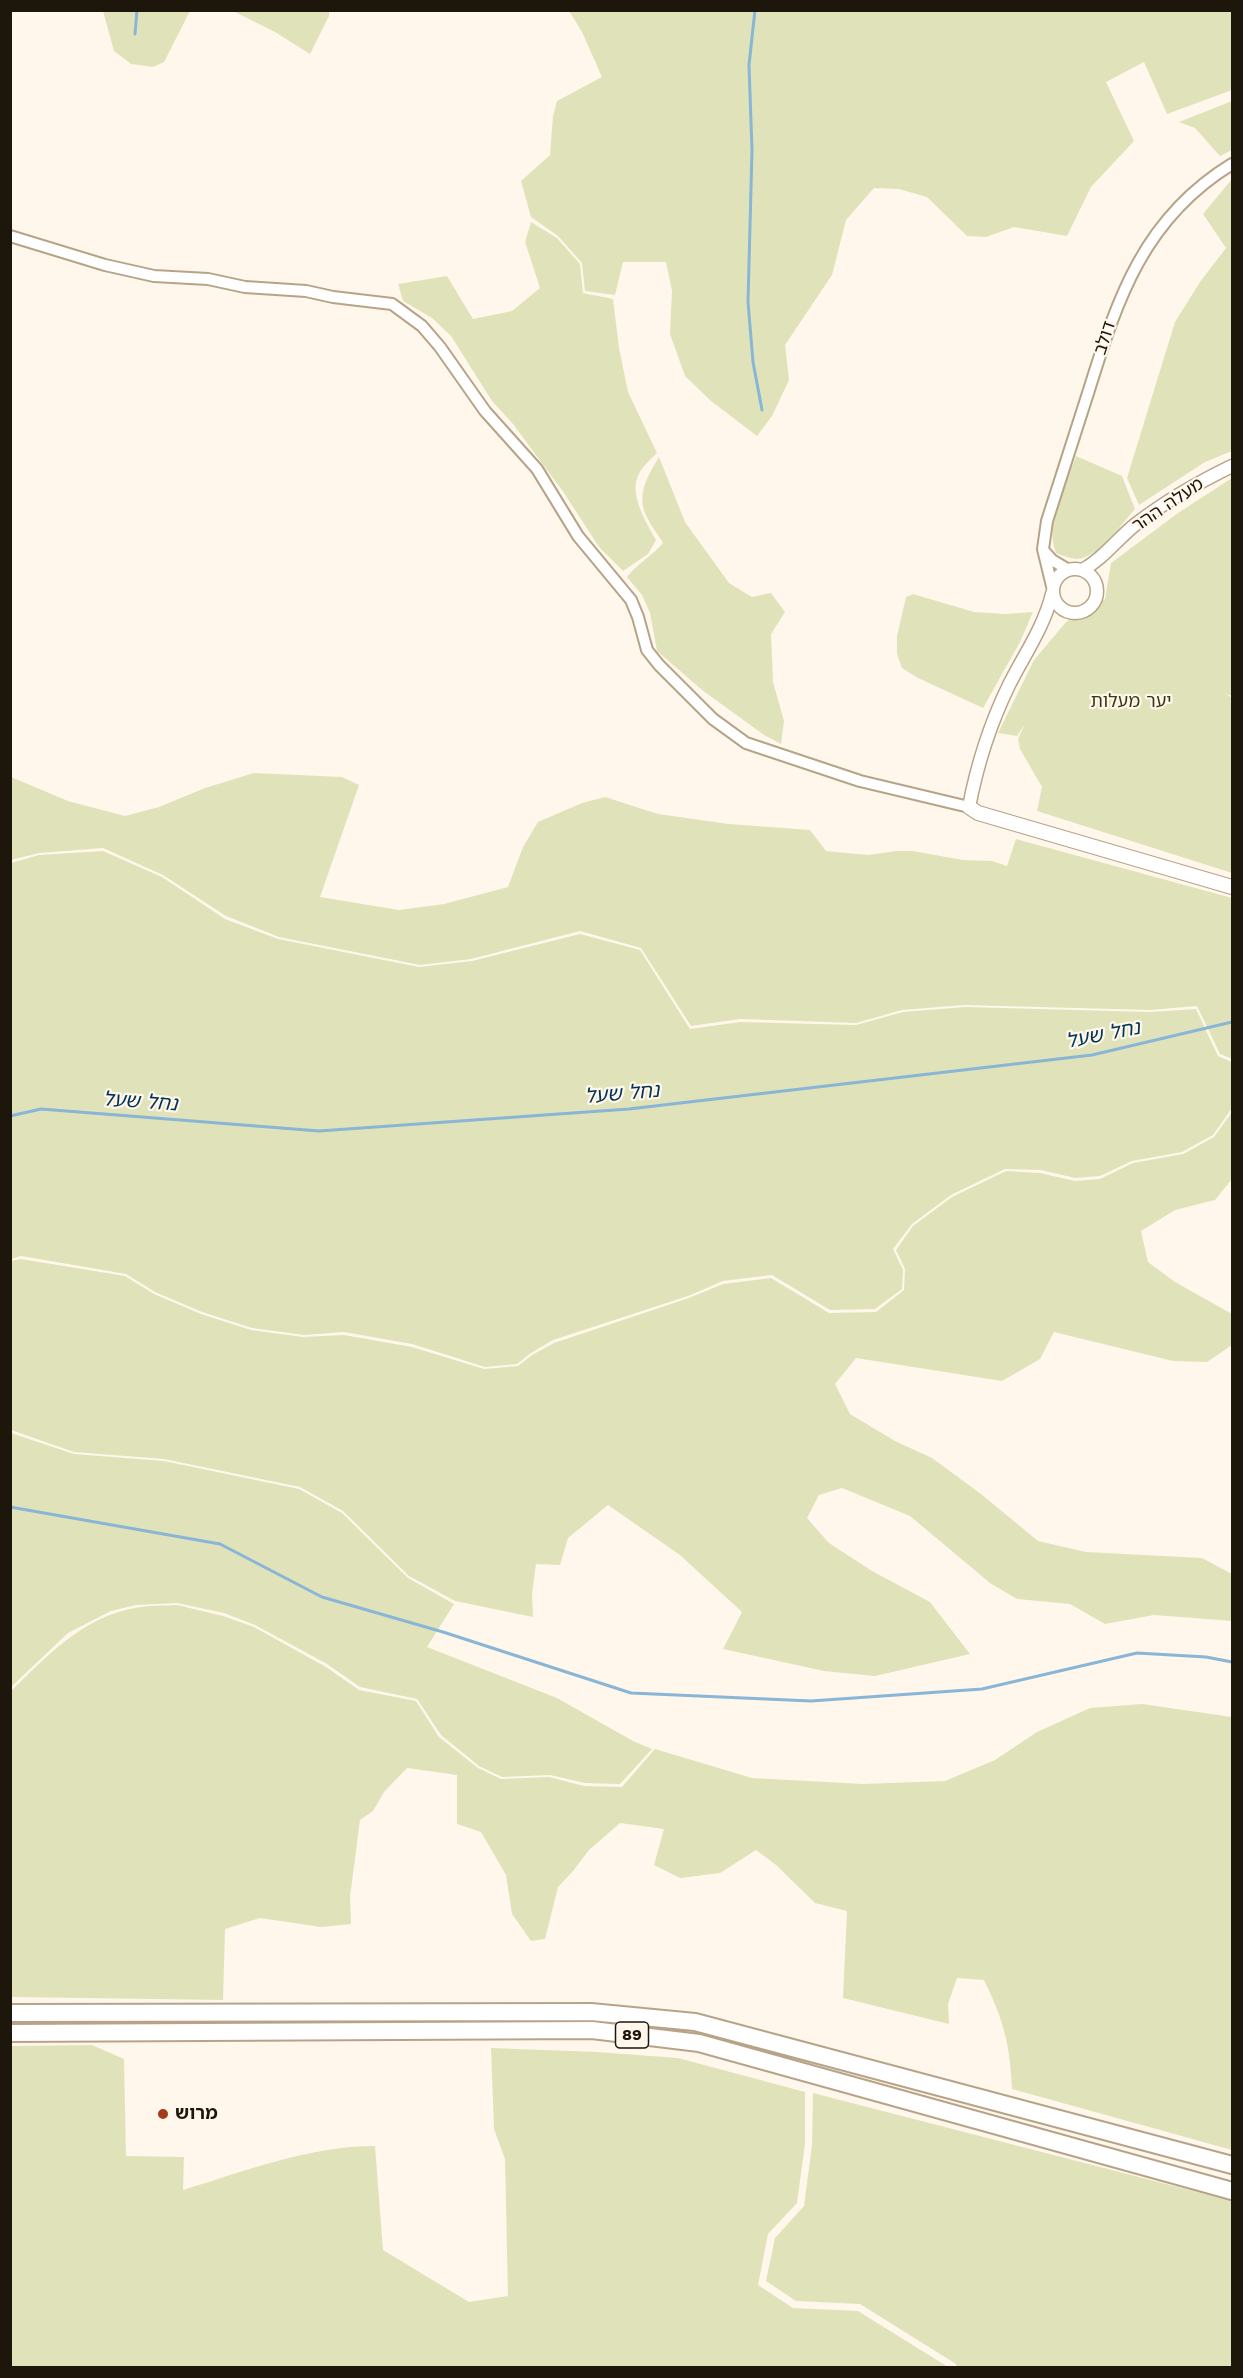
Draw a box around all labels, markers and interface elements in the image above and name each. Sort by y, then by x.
street label: דולב [1089,318,1121,358]
street label: מעלה ההר [1128,473,1208,537]
park label: יער מעלות [1090,691,1172,713]
water label: נחל שעל [1064,1016,1142,1054]
water label: נחל שעל [584,1079,660,1109]
water label: נחל שעל [102,1087,178,1117]
road number: 89 [616,2022,648,2048]
place label: מרוש [175,2103,218,2125]
marker: מרוש [156,2107,170,2121]

